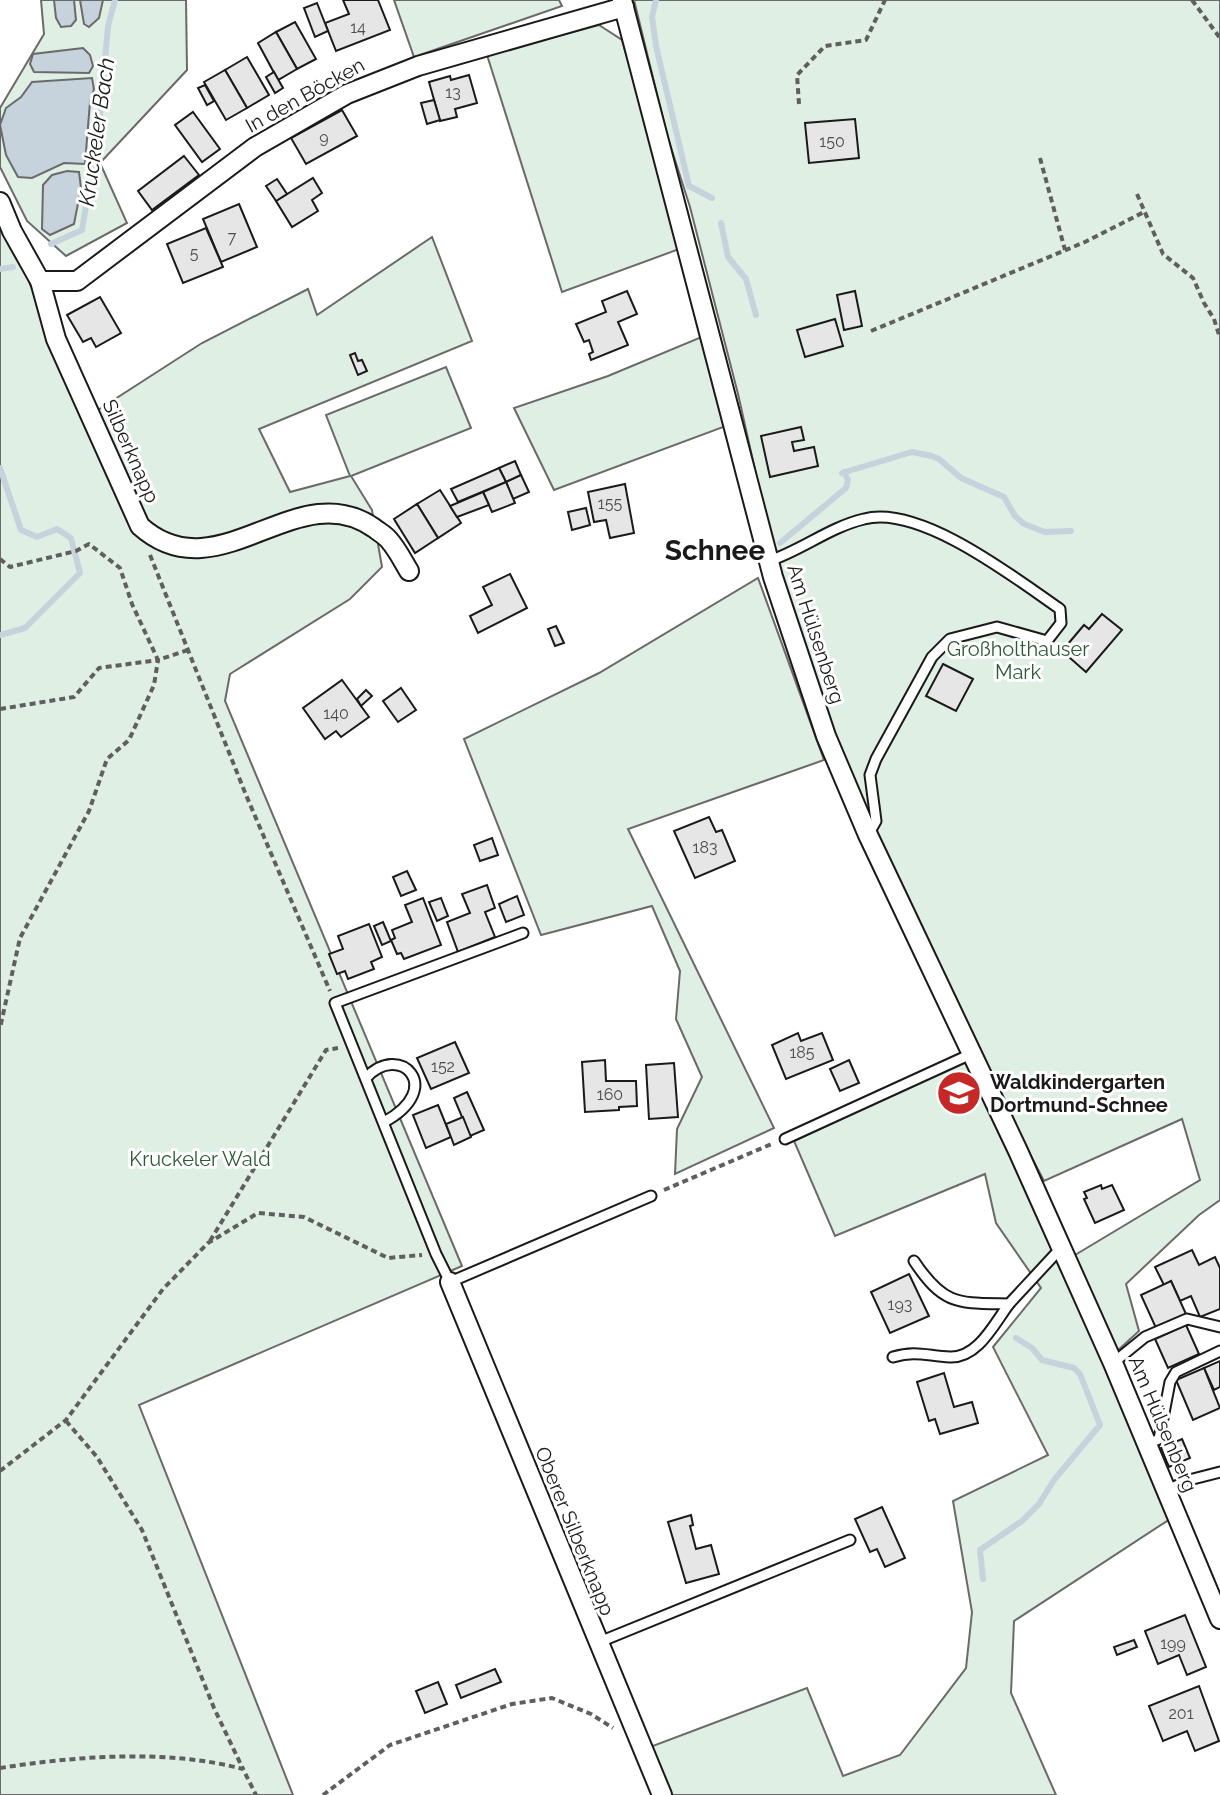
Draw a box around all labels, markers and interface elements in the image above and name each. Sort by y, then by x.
house number: 14 [350,18,366,37]
street label: In den Böcken [241,52,369,138]
water label: Kruckeler Bach [73,56,119,208]
house number: 13 [445,83,461,102]
house number: 9 [319,128,329,147]
house number: 150 [819,132,845,151]
house number: 7 [228,228,237,247]
house number: 5 [190,244,199,263]
street label: Silberknapp [97,395,165,507]
house number: 155 [598,494,622,513]
district label: Schnee [665,534,765,567]
street label: Am Hülsenberg [782,561,850,707]
park label: Großholthauser Mark [947,637,1089,684]
house number: 140 [323,704,349,723]
house number: 183 [693,838,717,857]
house number: 185 [789,1043,815,1062]
house number: 152 [431,1057,455,1076]
school or university icon: Waldkindergarten Dortmund-Schnee [935,1069,983,1117]
place label: Waldkindergarten Dortmund-Schnee [990,1070,1168,1117]
house number: 160 [597,1085,623,1104]
park label: Kruckeler Wald [129,1147,271,1171]
house number: 193 [888,1295,912,1314]
street label: Am Hülsenberg [1124,1352,1202,1496]
street label: Oberer Silberknapp [530,1443,620,1619]
house number: 199 [1160,1634,1186,1653]
house number: 201 [1169,1704,1194,1723]

